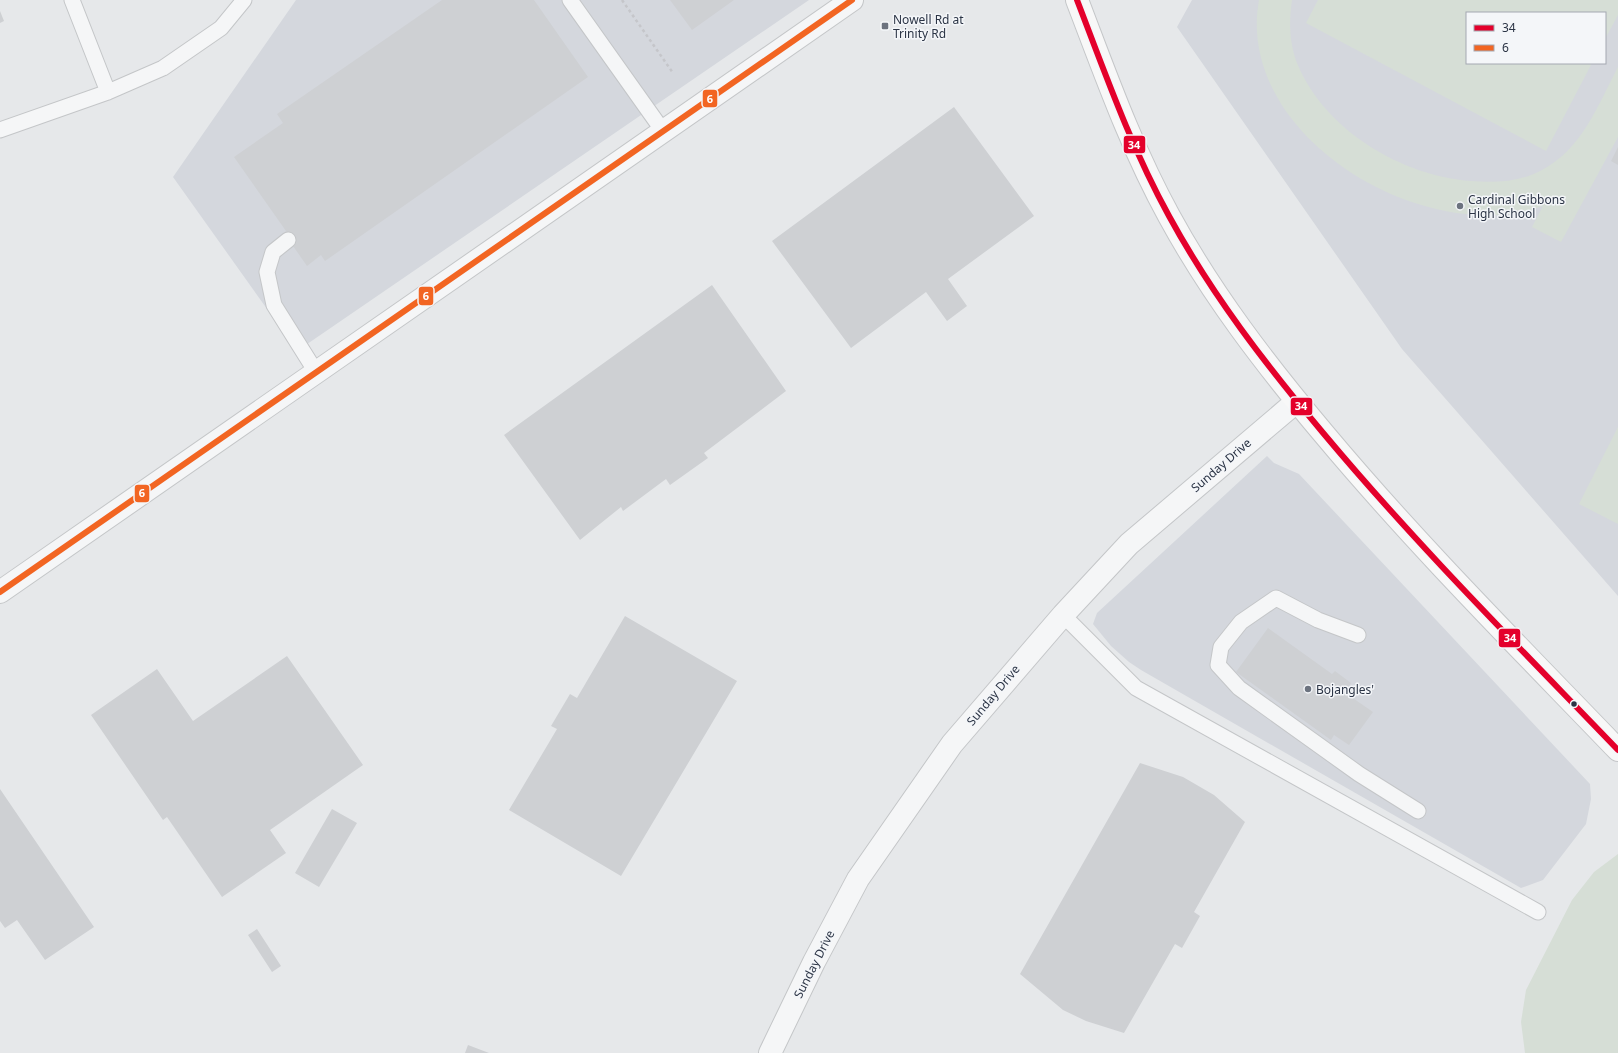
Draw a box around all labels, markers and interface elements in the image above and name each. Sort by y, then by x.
place label: Nowell Rd at Trinity Rd [893,11,964,42]
legend [1466,12,1606,64]
text: 34 [1502,19,1516,36]
marker: Nowell Rd at Trinity Rd [880,21,890,31]
text: 6 [1502,39,1509,56]
line badge: 6 [702,89,718,108]
text: 6 [707,91,713,106]
line badge: 34 [1123,135,1146,154]
text: 34 [1128,137,1141,152]
place label: Cardinal Gibbons High School [1468,191,1565,222]
marker: Cardinal Gibbons High School [1455,201,1465,211]
line badge: 6 [418,286,434,306]
text: 6 [423,288,429,303]
line badge: 34 [1290,397,1313,416]
text: 34 [1295,398,1308,413]
street label: Sunday Drive [1187,434,1255,496]
line badge: 6 [134,484,150,503]
text: 6 [139,485,145,500]
line badge: 34 [1498,628,1521,648]
text: 34 [1504,630,1517,645]
street label: Sunday Drive [963,661,1024,729]
place label: Bojangles' [1316,681,1374,698]
marker: Bojangles' [1303,684,1313,694]
unlabelled marker [1569,699,1579,709]
street label: Sunday Drive [790,927,839,1001]

